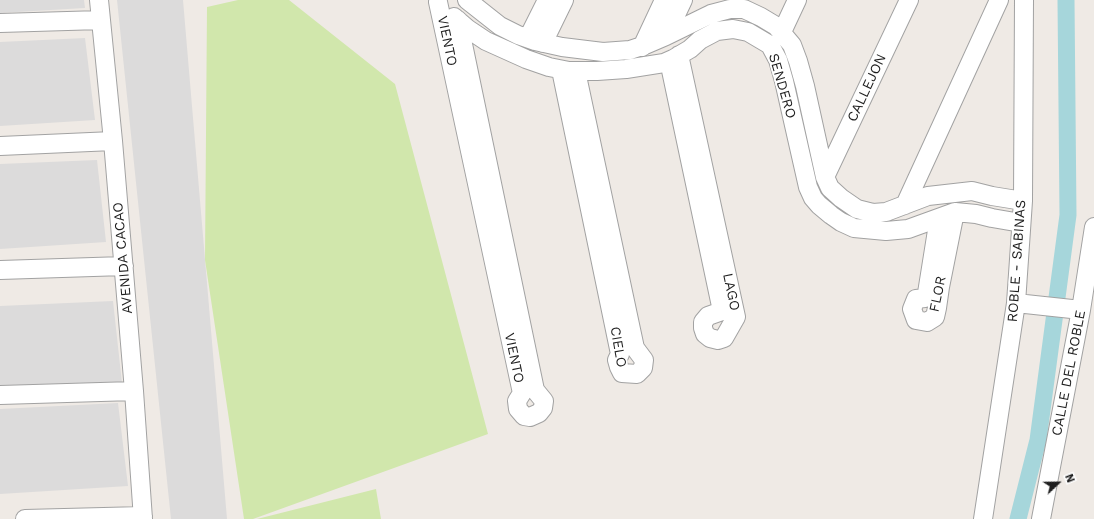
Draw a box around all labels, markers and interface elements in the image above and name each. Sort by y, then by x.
street label: VIENTO [433,14,461,68]
street label: CALLEJON [844,51,890,125]
street label: SENDERO [765,52,799,120]
street label: ROBLE - SABINAS [1004,199,1030,323]
street label: AVENIDA CACAO [110,201,136,315]
street label: LAGO [719,272,743,312]
street label: FLOR [926,274,950,314]
street label: CALLE DEL ROBLE [1049,309,1089,437]
street label: CIELO [606,325,630,369]
street label: VIENTO [500,331,528,385]
north arrow [1038,463,1078,503]
text: N [1062,472,1077,485]

